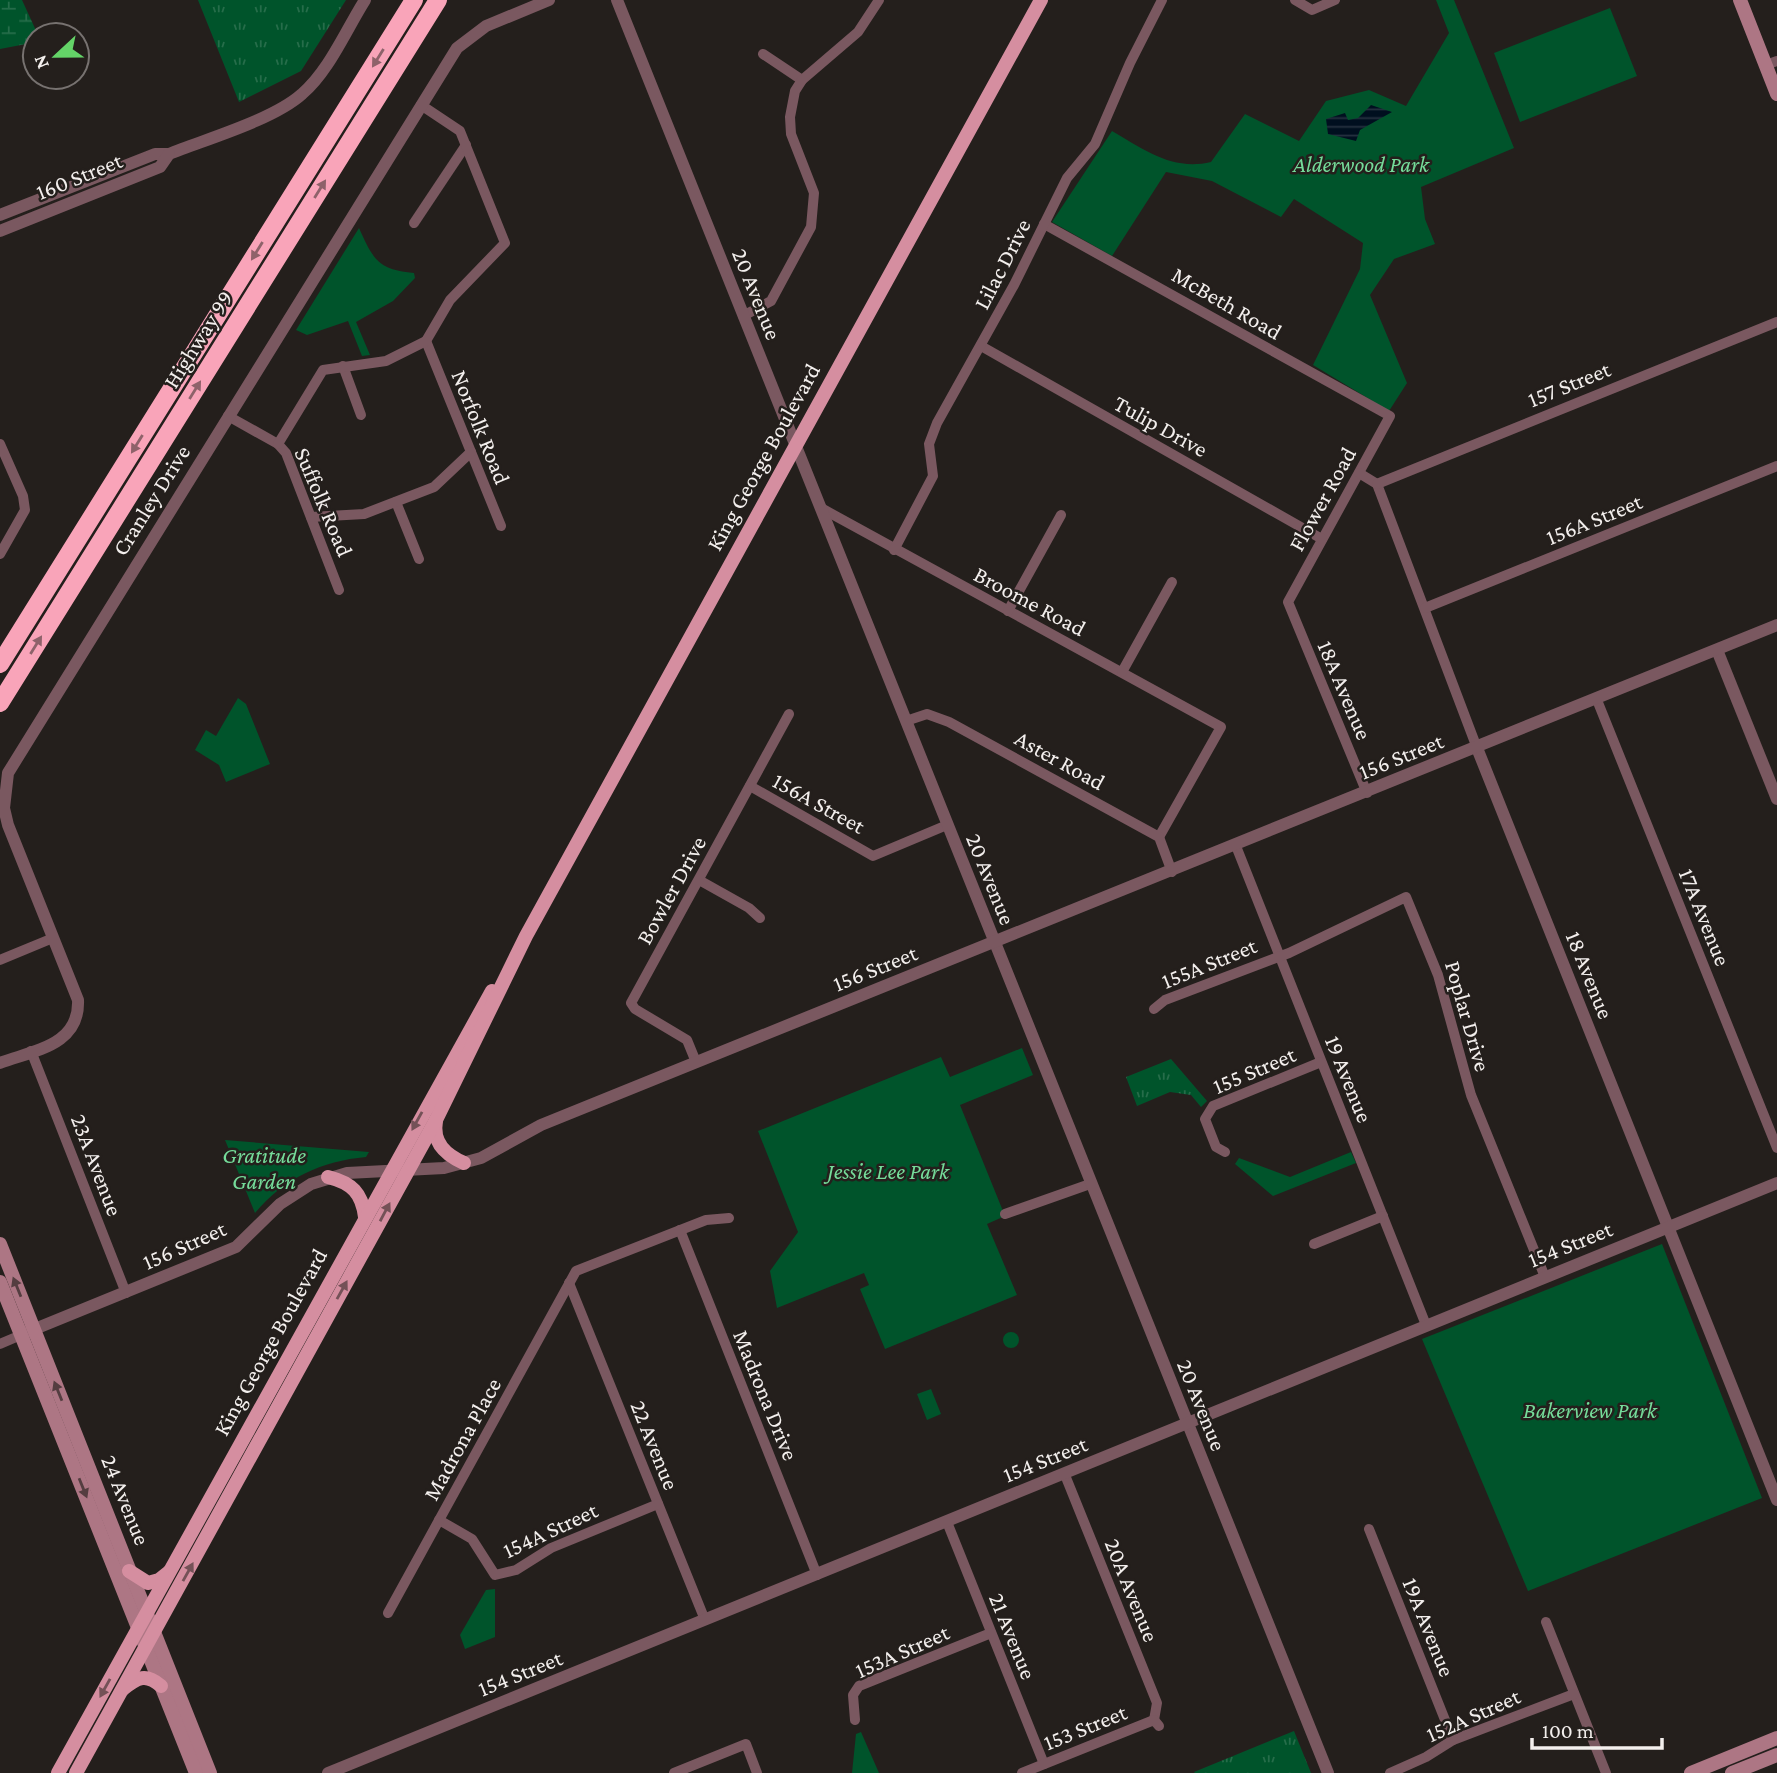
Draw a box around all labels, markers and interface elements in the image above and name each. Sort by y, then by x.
north arrow [21,21,91,91]
one-way arrow [371,48,384,67]
text: N [29,52,53,72]
street label: 160 Street [32,147,126,205]
park label: Alderwood Park [1292,151,1430,177]
one-way arrow [314,180,327,199]
street label: Lilac Drive [968,214,1036,314]
one-way arrow [251,241,264,260]
street label: 20 Avenue [727,245,787,343]
street label: McBeth Road [1168,261,1286,345]
street label: Highway 99 [158,285,238,393]
street label: 157 Street [1524,356,1614,412]
street label: King George Boulevard [701,359,825,555]
street label: Norfolk Road [446,366,516,488]
one-way arrow [189,380,202,399]
street label: Tulip Drive [1110,390,1212,462]
one-way arrow [131,434,144,454]
street label: Cranley Drive [107,440,195,560]
street label: Flower Road [1283,443,1361,555]
street label: Suffolk Road [289,444,359,560]
street label: 156A Street [1542,488,1646,550]
street label: Broome Road [970,561,1090,641]
one-way arrow [30,636,43,655]
street label: 18A Avenue [1313,637,1377,743]
street label: Aster Road [1010,725,1110,795]
street label: 156 Street [1355,727,1447,785]
street label: 156A Street [768,767,870,839]
street label: 20 Avenue [961,830,1021,928]
street label: Bowler Drive [631,831,711,949]
street label: 17A Avenue [1674,865,1736,969]
street label: 18 Avenue [1561,927,1619,1023]
street label: 155A Street [1158,932,1261,994]
street label: 156 Street [829,939,921,997]
street label: Poplar Drive [1440,958,1496,1074]
street label: 19 Avenue [1320,1032,1378,1126]
street label: 155 Street [1209,1041,1300,1099]
street label: 23A Avenue [66,1110,128,1220]
one-way arrow [411,1112,423,1131]
park label: Gratitude Garden [222,1142,306,1194]
park label: Jessie Lee Park [823,1158,950,1184]
one-way arrow [379,1202,390,1222]
street label: 156 Street [138,1215,230,1275]
street label: 154 Street [1524,1215,1616,1273]
street label: King George Boulevard [208,1244,332,1440]
one-way arrow [11,1277,22,1298]
one-way arrow [336,1280,348,1300]
street label: Madrona Drive [728,1326,804,1464]
street label: 20 Avenue [1172,1356,1232,1454]
street label: Madrona Place [418,1373,506,1505]
one-way arrow [53,1381,64,1402]
street label: 22 Avenue [625,1397,685,1493]
park label: Bakerview Park [1523,1397,1658,1423]
street label: 154 Street [999,1430,1091,1488]
street label: 24 Avenue [96,1451,156,1549]
one-way arrow [77,1478,88,1499]
street label: 154A Street [499,1497,602,1563]
street label: 20A Avenue [1100,1535,1164,1645]
one-way arrow [182,1562,194,1582]
street label: 19A Avenue [1397,1574,1461,1680]
street label: 21 Avenue [984,1589,1042,1683]
street label: 153A Street [851,1619,953,1683]
street label: 154 Street [474,1644,566,1702]
one-way arrow [99,1678,111,1697]
street label: 152A Street [1422,1683,1524,1747]
street label: 153 Street [1040,1698,1131,1755]
scale bar [1532,1706,1662,1750]
text: 100 m [1542,1719,1594,1743]

